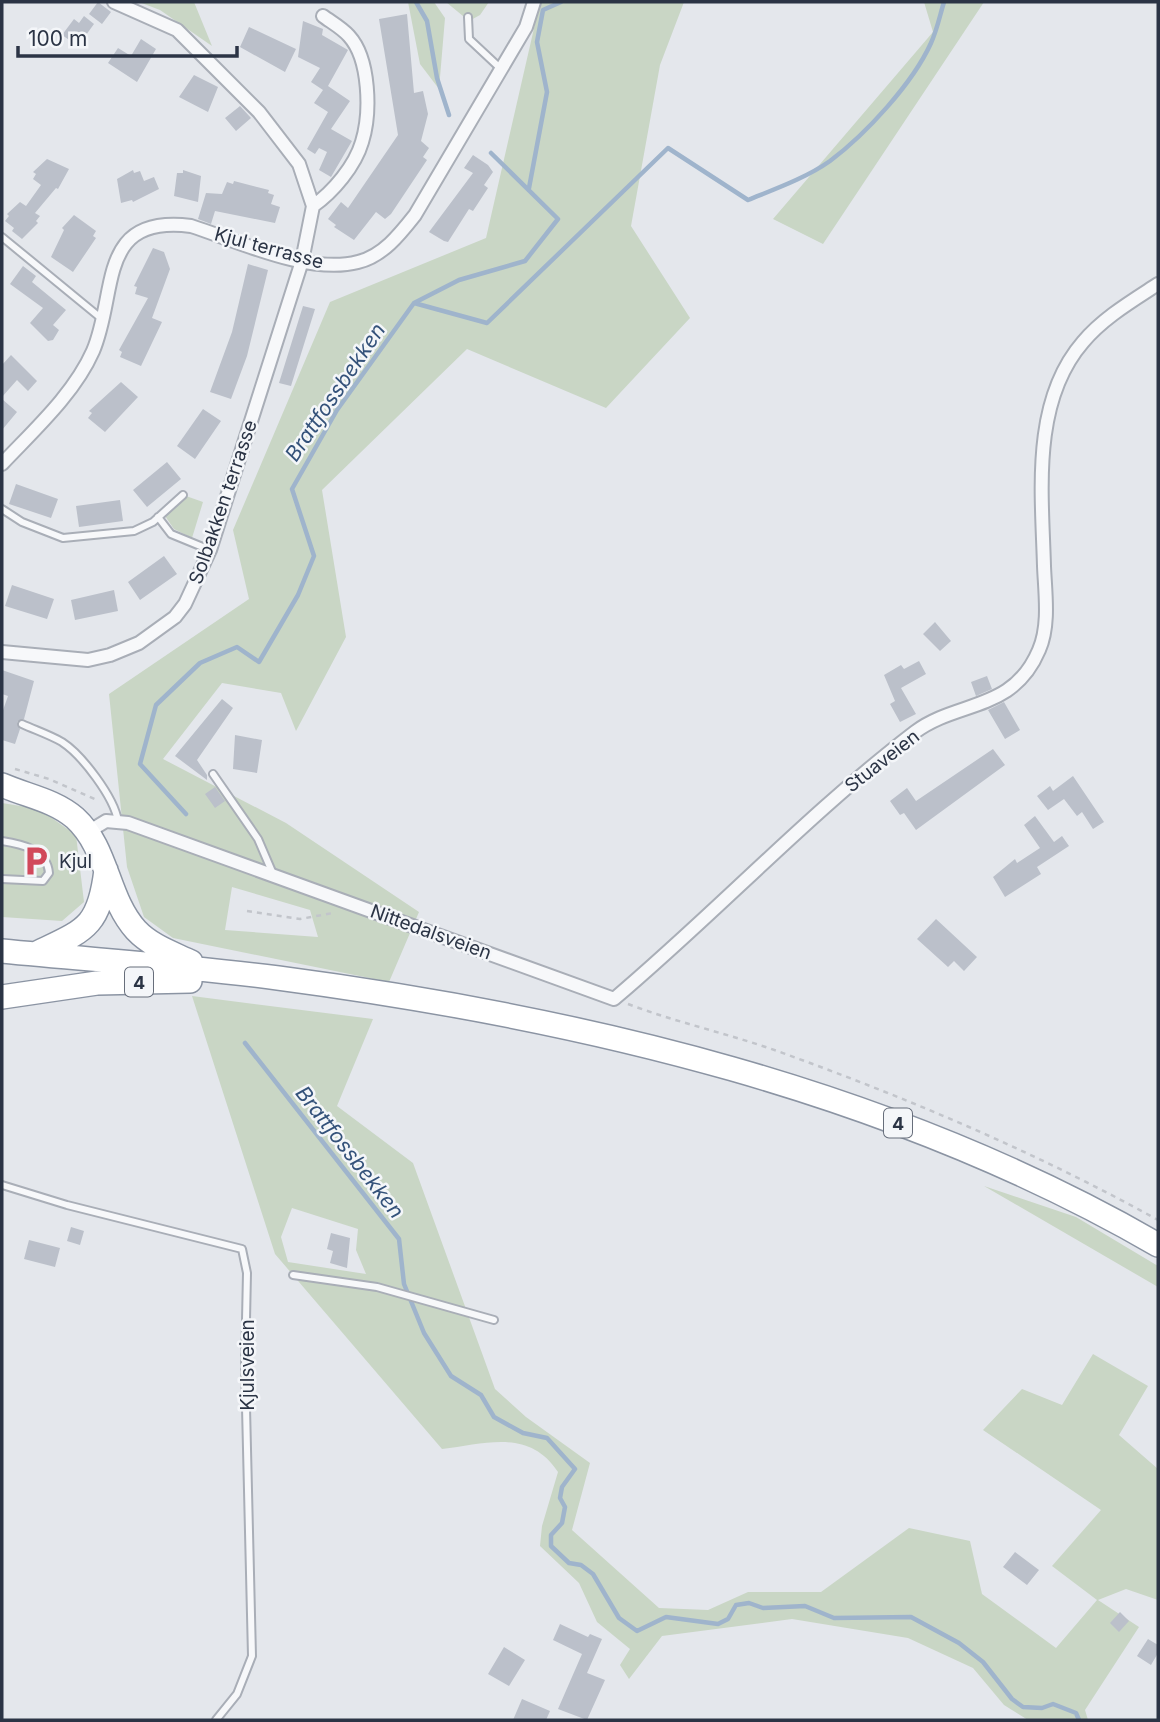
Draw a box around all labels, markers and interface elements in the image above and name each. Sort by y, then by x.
scale bar [18,14,236,58]
text: 100 m [28,26,87,51]
street label: Kjul terrasse [212,222,326,274]
water label: Brattfossbekken [280,318,390,466]
street label: Solbakken terrasse [184,417,262,587]
street label: Stuaveien [840,725,924,797]
parking icon: Kjul [19,844,53,878]
place label: Kjul [59,850,92,873]
street label: Nittedalsveien [367,899,495,965]
road number: 4 [125,967,153,996]
water label: Brattfossbekken [291,1081,409,1223]
road number: 4 [884,1108,912,1138]
street label: Kjulsveien [236,1319,259,1411]

